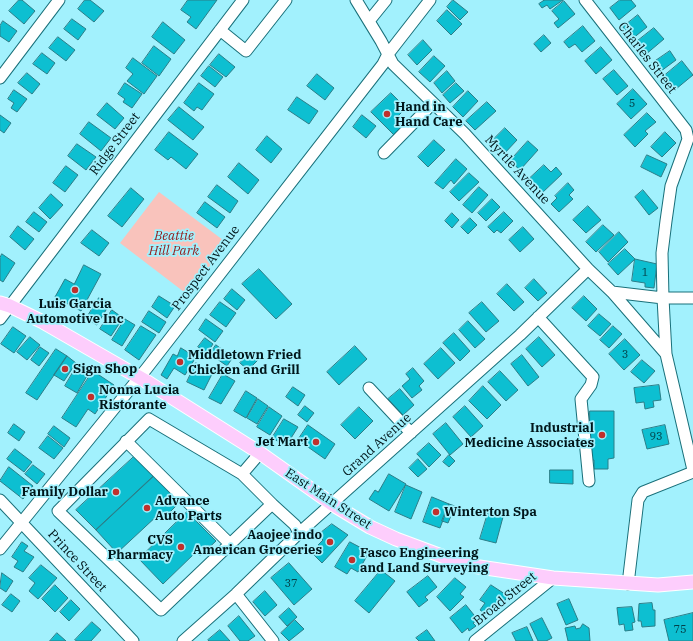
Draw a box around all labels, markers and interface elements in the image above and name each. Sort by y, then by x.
street label: Charles Street [614,19,680,97]
house number: 5 [629,97,635,111]
place label: Hand in Hand Care [395,99,463,130]
marker: Hand in Hand Care [382,109,392,119]
street label: Ridge Street [86,110,144,178]
street label: Myrtle Avenue [481,132,553,208]
street label: Prospect Avenue [169,222,243,314]
park label: Beattie Hill Park [149,228,199,259]
house number: 1 [642,266,648,280]
marker: Luis Garcia Automotive Inc [70,285,80,295]
place label: Luis Garcia Automotive Inc [26,296,124,327]
place label: Middletown Fried Chicken and Grill [188,347,301,378]
house number: 3 [622,348,628,362]
marker: Middletown Fried Chicken and Grill [175,357,185,367]
place label: Sign Shop [73,361,137,377]
marker: Sign Shop [60,364,70,374]
place label: Nonna Lucia Ristorante [99,382,179,413]
marker: Nonna Lucia Ristorante [86,392,96,402]
street label: Grand Avenue [339,410,415,480]
place label: Industrial Medicine Associates [465,420,594,451]
marker: Industrial Medicine Associates [597,430,607,440]
house number: 93 [649,430,663,444]
place label: Jet Mart [256,434,308,450]
marker: Jet Mart [311,437,321,447]
street label: East Main Street [282,465,374,533]
place label: Family Dollar [21,484,108,500]
marker: Family Dollar [111,487,121,497]
place label: Advance Auto Parts [155,493,222,524]
marker: Advance Auto Parts [142,503,152,513]
place label: Winterton Spa [444,504,537,520]
marker: Winterton Spa [431,507,441,517]
street label: Prince Street [44,527,110,595]
place label: Aaojee indo American Groceries [193,527,322,558]
place label: CVS Pharmacy [107,532,173,563]
marker: Aaojee indo American Groceries [325,537,335,547]
marker: CVS Pharmacy [176,542,186,552]
place label: Fasco Engineering and Land Surveying [360,545,488,576]
marker: Fasco Engineering and Land Surveying [347,555,357,565]
street label: Broad Street [470,569,540,629]
house number: 37 [284,577,298,591]
house number: 75 [673,623,687,637]

